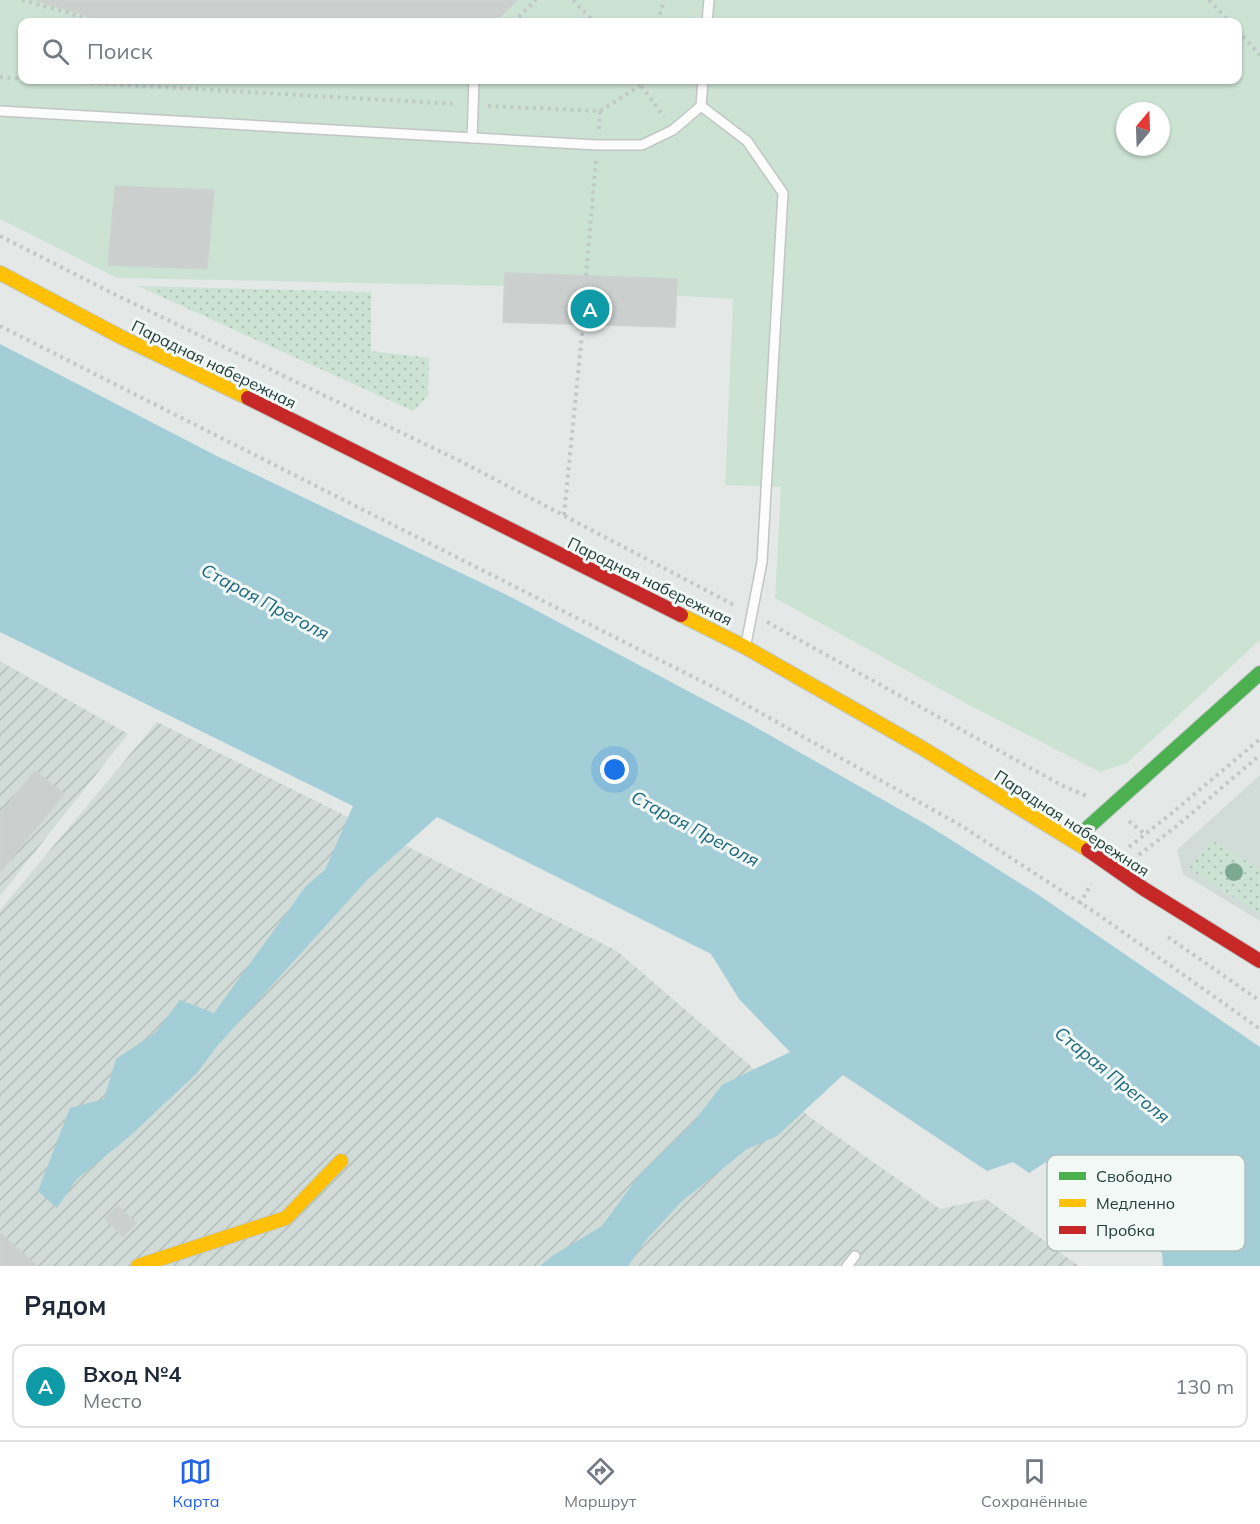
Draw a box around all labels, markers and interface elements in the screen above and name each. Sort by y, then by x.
search box [18,18,1242,84]
icon: search [39,35,72,68]
text: Поиск [87,37,153,65]
north arrow [1116,102,1170,156]
pin: A [570,286,610,332]
street label: Парадная набережная [128,315,300,413]
street label: Парадная набережная [564,532,736,630]
water label: Старая Преголя [197,558,333,645]
your location [600,755,629,784]
street label: Парадная набережная [991,765,1153,881]
water label: Старая Преголя [627,785,763,872]
water label: Старая Преголя [1050,1021,1175,1128]
legend [1047,1155,1245,1251]
text: Свободно [1096,1166,1172,1186]
text: Медленно [1096,1193,1175,1213]
text: Пробка [1096,1220,1155,1240]
text: Рядом [24,1289,107,1322]
text: Вход №4 [83,1360,181,1388]
text: A [38,1374,53,1399]
text: 130 m [1175,1374,1234,1399]
text: Место [83,1388,142,1413]
tab: Карта [172,1455,219,1511]
tab: Маршрут [564,1455,636,1511]
tab: Сохранённые [981,1455,1088,1511]

